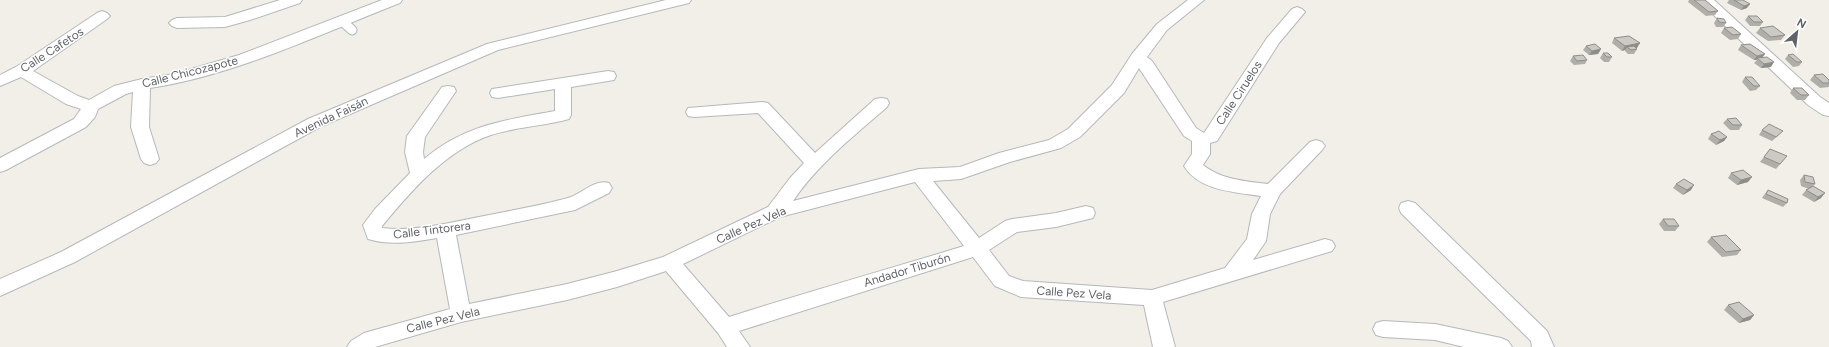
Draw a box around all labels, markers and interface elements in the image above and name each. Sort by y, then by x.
north arrow [1777,12,1817,52]
text: N [1795,16,1808,31]
street label: Calle Cafetos [18,24,86,76]
street label: Calle Chicozapote [141,53,240,91]
street label: Calle Ciruelos [1213,58,1265,128]
street label: Avenida Faisán [292,94,370,140]
street label: Calle Pez Vela [714,203,788,247]
street label: Calle Tintorera [392,218,472,242]
street label: Andador Tiburón [862,250,952,290]
street label: Calle Pez Vela [1036,283,1112,303]
street label: Calle Pez Vela [405,304,481,336]

